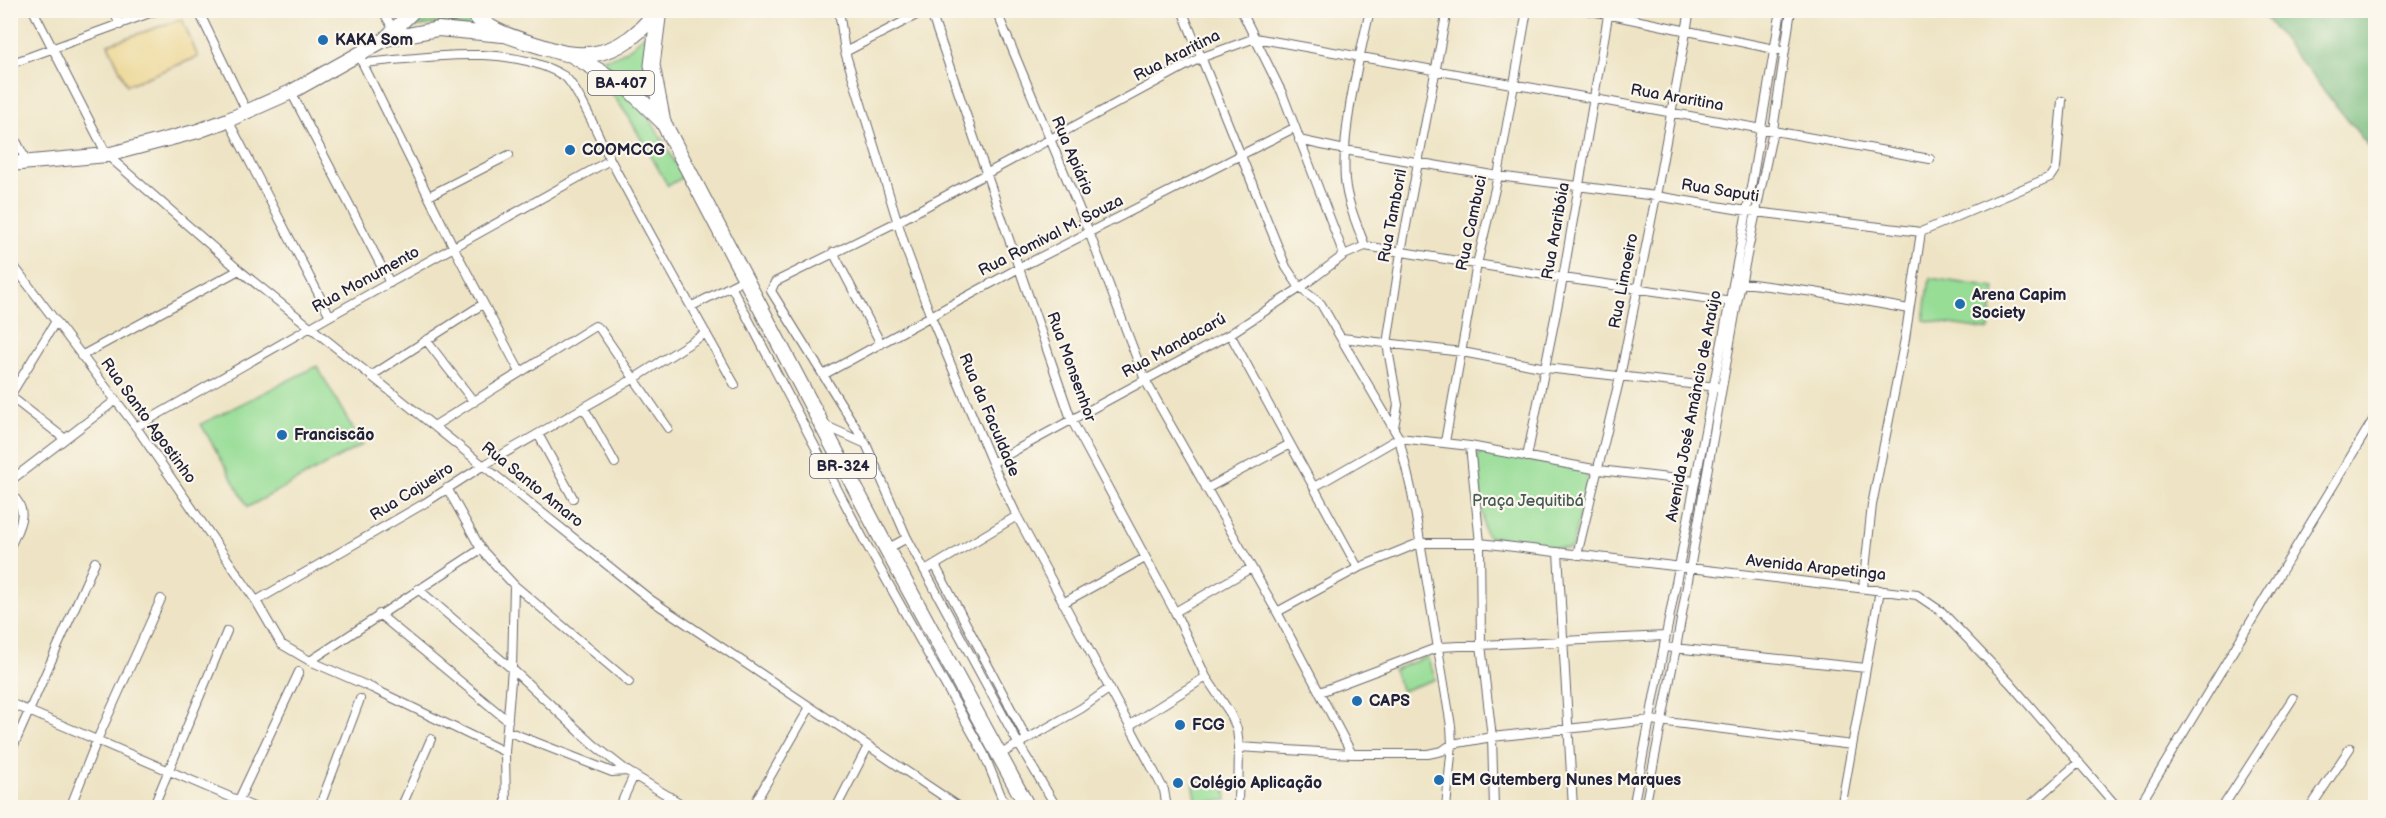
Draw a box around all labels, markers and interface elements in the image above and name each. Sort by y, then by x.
street label: Rua Araritina [1131,26,1223,86]
place label: KAKA Som [335,31,413,50]
marker: KAKA Som [316,33,330,47]
road number: BA-407 [588,71,654,95]
street label: Rua Araritina [1629,80,1725,116]
street label: Rua Apiário [1047,114,1097,198]
place label: COOMCCG [582,141,665,160]
marker: COOMCCG [563,143,577,157]
street label: Rua Tamboril [1375,168,1411,264]
street label: Rua Cambuci [1453,173,1491,273]
street label: Rua Saputi [1680,175,1760,207]
street label: Rua Araribóia [1538,181,1574,281]
street label: Rua Romival M. Souza [975,191,1127,281]
street label: Rua Limoeiro [1605,232,1643,330]
street label: Rua Monumento [309,243,423,317]
place label: Arena Capim Society [1971,286,2066,323]
street label: Avenida José Amâncio de Araújo [1662,289,1726,523]
marker: Arena Capim Society [1953,297,1967,311]
street label: Rua Monsenhor [1042,309,1100,425]
street label: Rua Mandacarú [1119,310,1229,382]
street label: Rua da Faculdade [954,350,1024,480]
street label: Rua Santo Agostinho [96,355,200,487]
place label: Franciscão [294,426,374,445]
marker: Franciscão [275,428,289,442]
street label: Rua Santo Amaro [477,438,587,532]
road number: BR-324 [810,454,876,478]
street label: Rua Cajueiro [367,459,457,525]
park label: Praça Jequitibá [1472,492,1584,511]
street label: Avenida Arapetinga [1745,551,1887,585]
place label: CAPS [1369,692,1410,711]
marker: CAPS [1350,694,1364,708]
place label: FCG [1192,716,1225,735]
marker: FCG [1173,718,1187,732]
place label: EM Gutemberg Nunes Marques [1451,771,1681,790]
marker: EM Gutemberg Nunes Marques [1432,773,1446,787]
place label: Colégio Aplicação [1190,774,1322,793]
marker: Colégio Aplicação [1171,776,1185,790]

